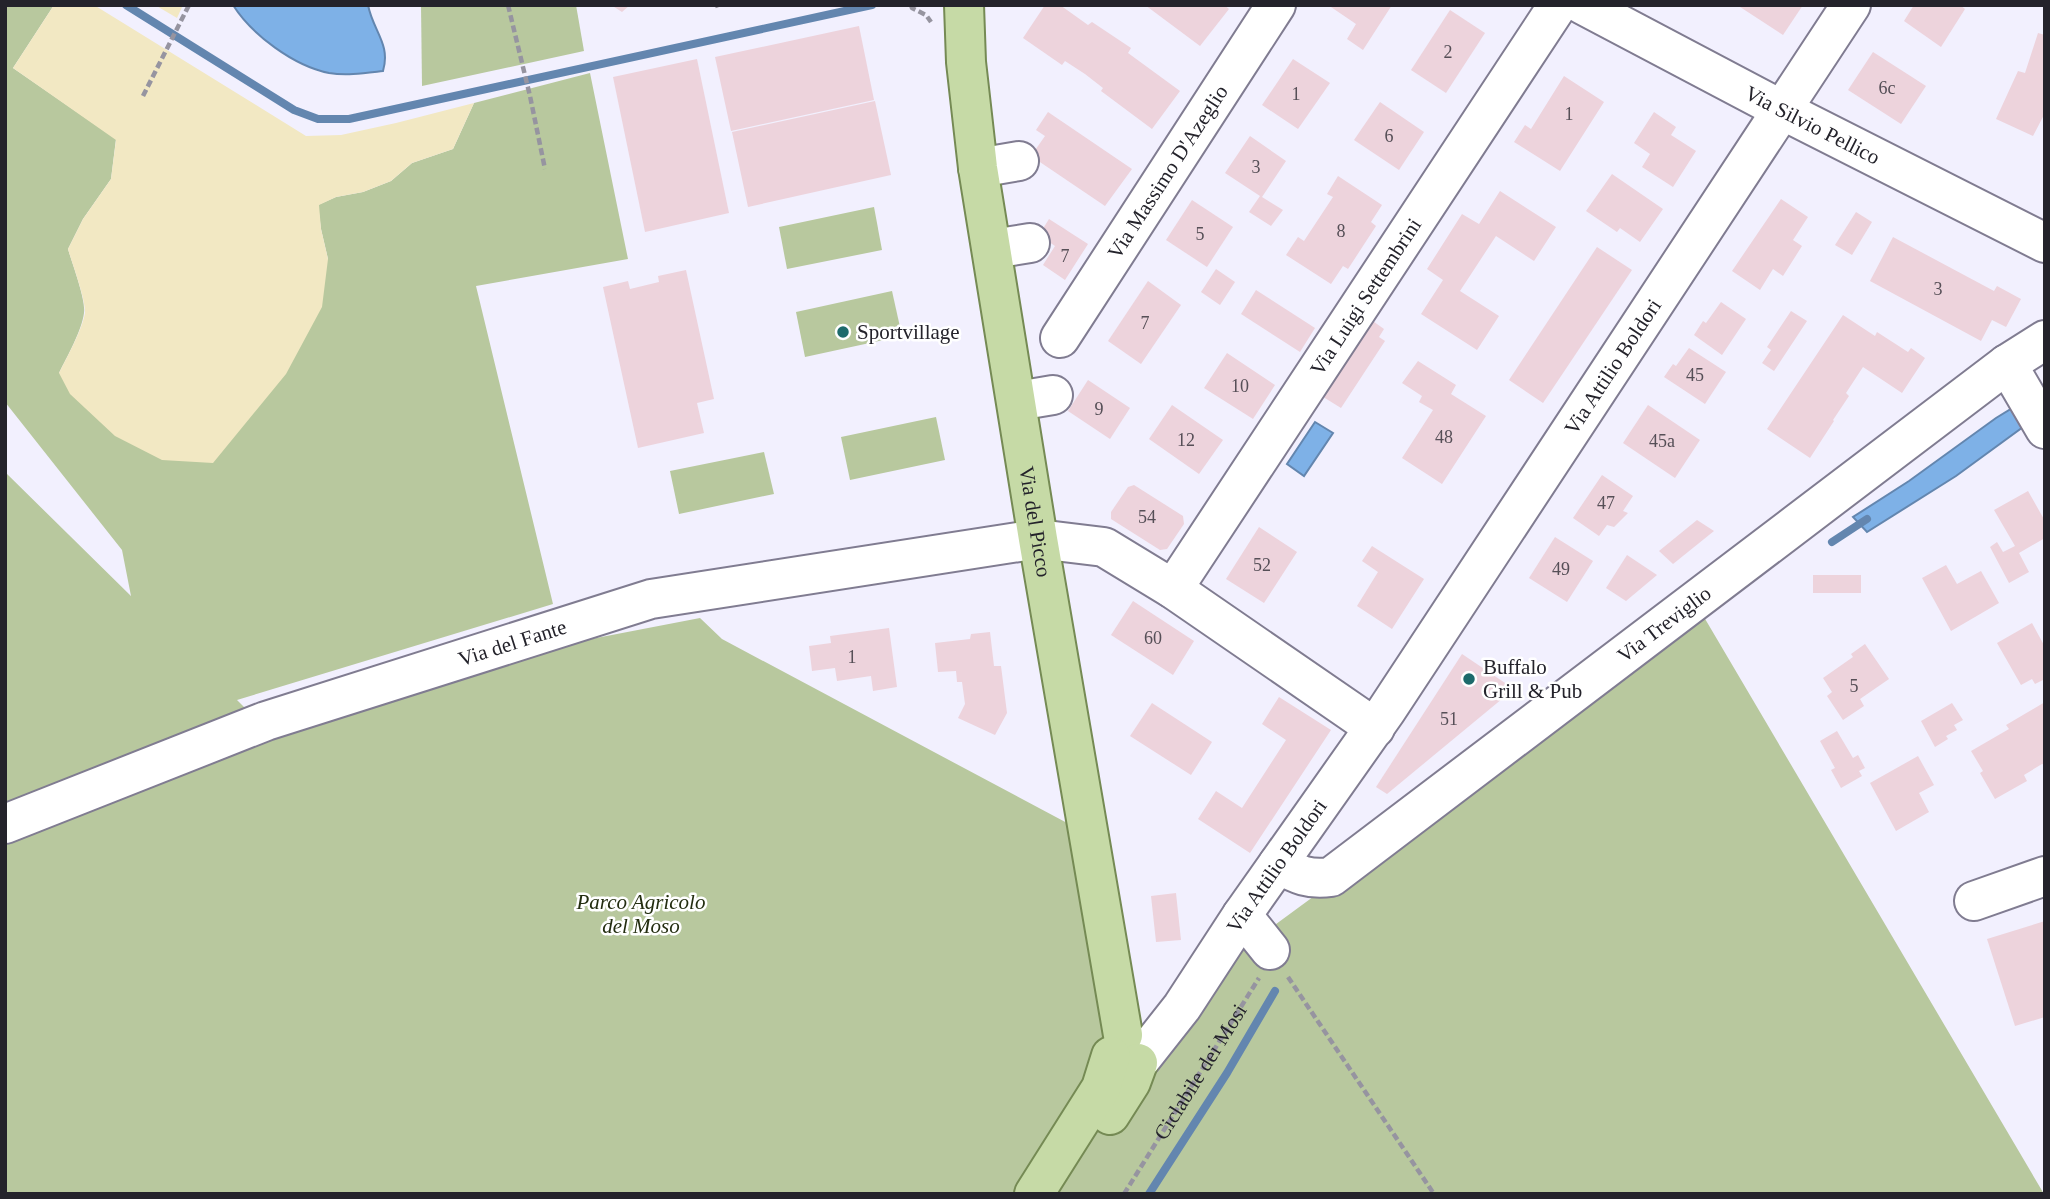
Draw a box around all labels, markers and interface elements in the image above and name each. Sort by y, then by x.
house number: 2 [1444,42,1453,62]
house number: 6c [1879,78,1896,98]
street label: Via Massimo D'Azeglio [1103,81,1233,263]
street label: Via Silvio Pellico [1741,81,1884,169]
house number: 1 [1292,84,1301,104]
house number: 1 [1565,104,1574,124]
house number: 6 [1385,126,1394,146]
house number: 3 [1252,157,1261,177]
street label: Via Luigi Settembrini [1305,214,1426,380]
house number: 8 [1337,221,1346,241]
house number: 5 [1196,224,1205,244]
house number: 7 [1061,246,1070,266]
house number: 3 [1934,279,1943,299]
street label: Via Attilio Boldori [1559,294,1666,439]
house number: 7 [1141,313,1150,333]
place label: Sportvillage [857,320,960,344]
marker: Sportvillage [835,324,851,340]
house number: 45 [1686,365,1704,385]
house number: 10 [1231,376,1249,396]
house number: 9 [1095,399,1104,419]
house number: 48 [1435,427,1453,447]
house number: 12 [1177,430,1195,450]
house number: 45a [1649,431,1675,451]
street label: Via del Picco [1014,465,1056,579]
house number: 47 [1597,493,1615,513]
house number: 54 [1138,507,1156,527]
house number: 52 [1253,555,1271,575]
house number: 49 [1552,559,1570,579]
street label: Via Treviglio [1613,581,1716,667]
street label: Via del Fante [455,615,569,671]
house number: 60 [1144,628,1162,648]
house number: 1 [848,647,857,667]
place label: Buffalo Grill & Pub [1483,655,1582,703]
marker: Buffalo Grill & Pub [1461,671,1477,687]
house number: 5 [1850,676,1859,696]
house number: 51 [1440,709,1458,729]
street label: Via Attilio Boldori [1222,795,1332,937]
park label: Parco Agricolo del Moso [576,890,705,938]
street label: Ciclabile dei Mosi [1149,1000,1252,1144]

